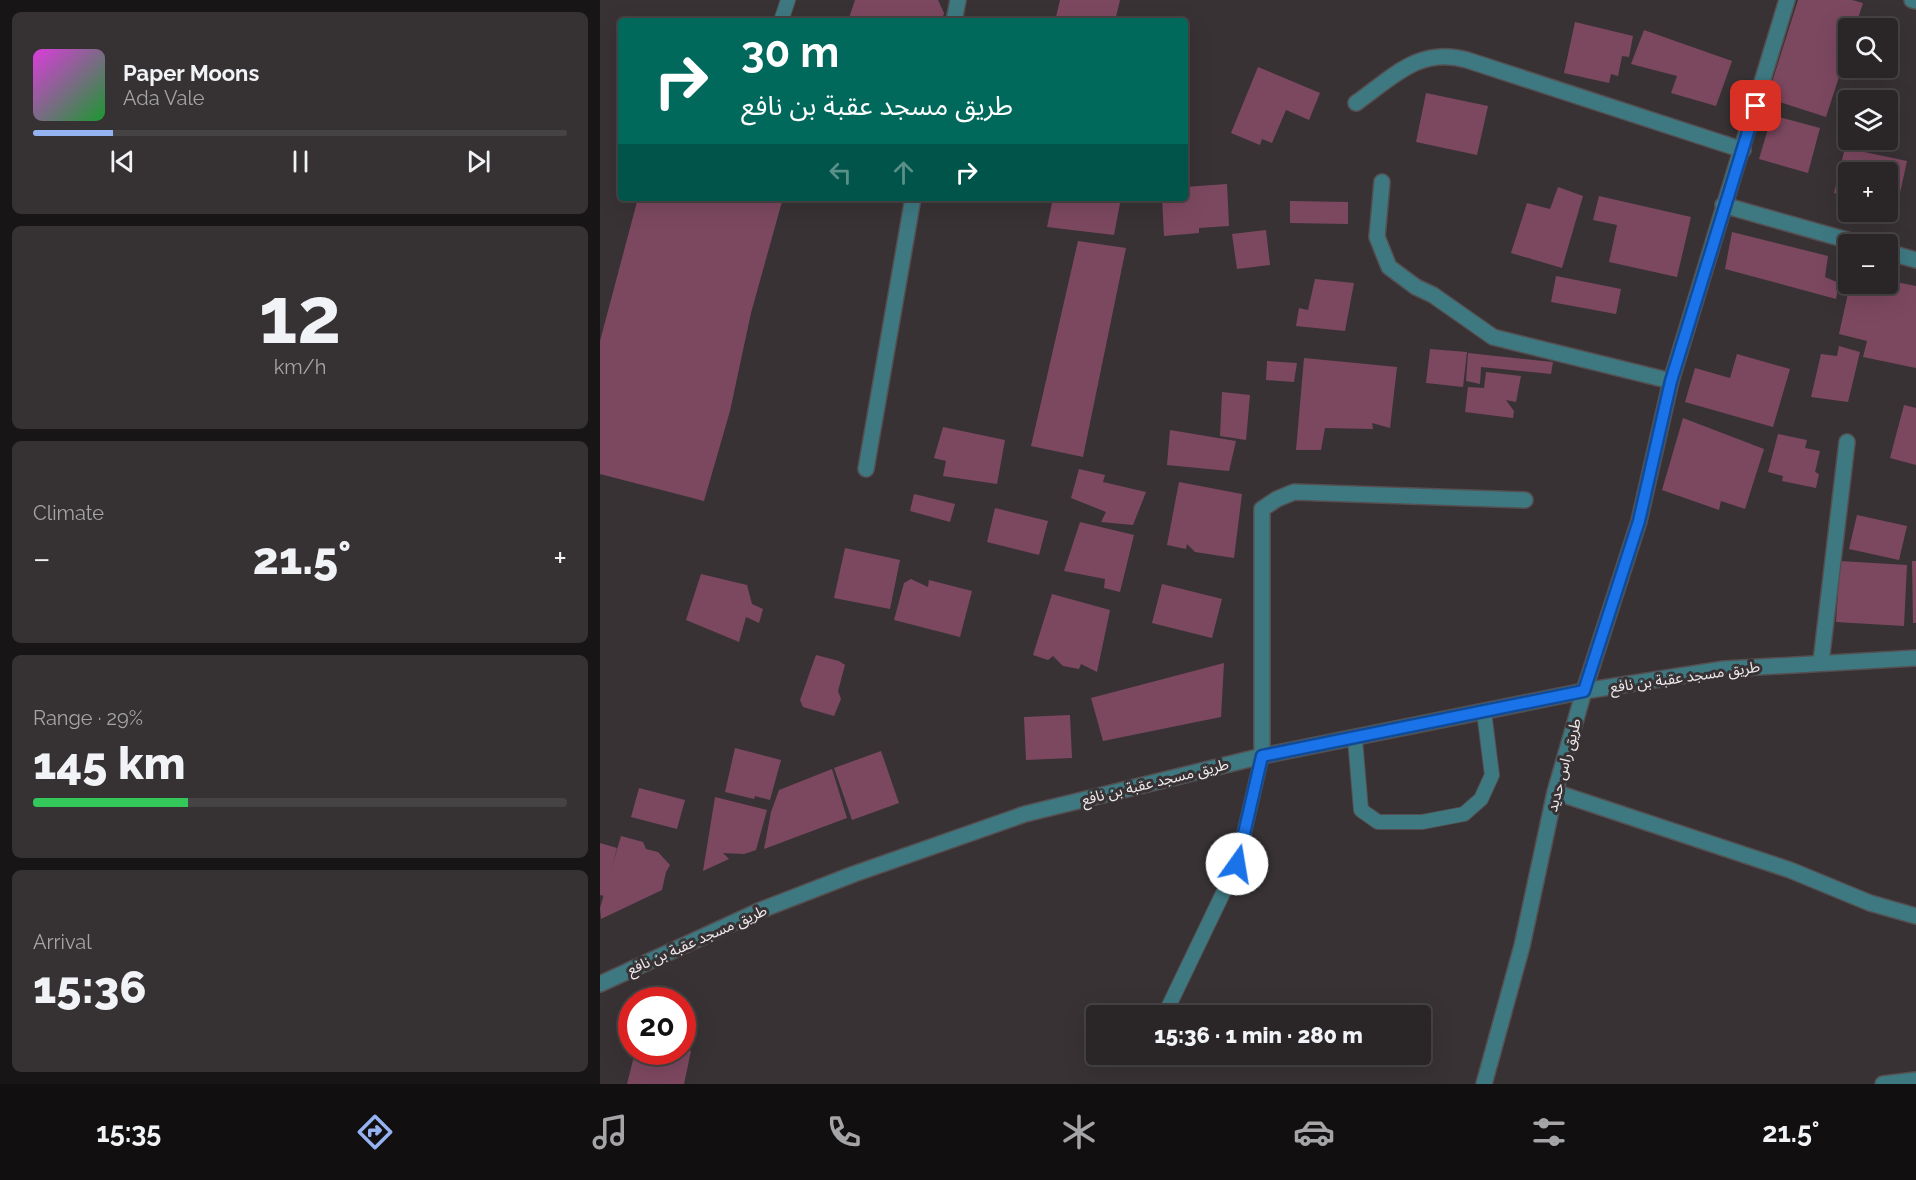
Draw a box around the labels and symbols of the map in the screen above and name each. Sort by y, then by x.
pin [1730,80,1781,131]
street label: طريق مسجد عقبة بن نافع [1609,658,1762,699]
street label: طريق راس حديد [1543,716,1586,814]
street label: طريق مسجد عقبة بن نافع [1079,755,1231,812]
position arrow [1205,832,1269,896]
street label: طريق مسجد عقبة بن نافع [624,901,771,982]
speed limit sign: 20 [618,987,696,1065]

